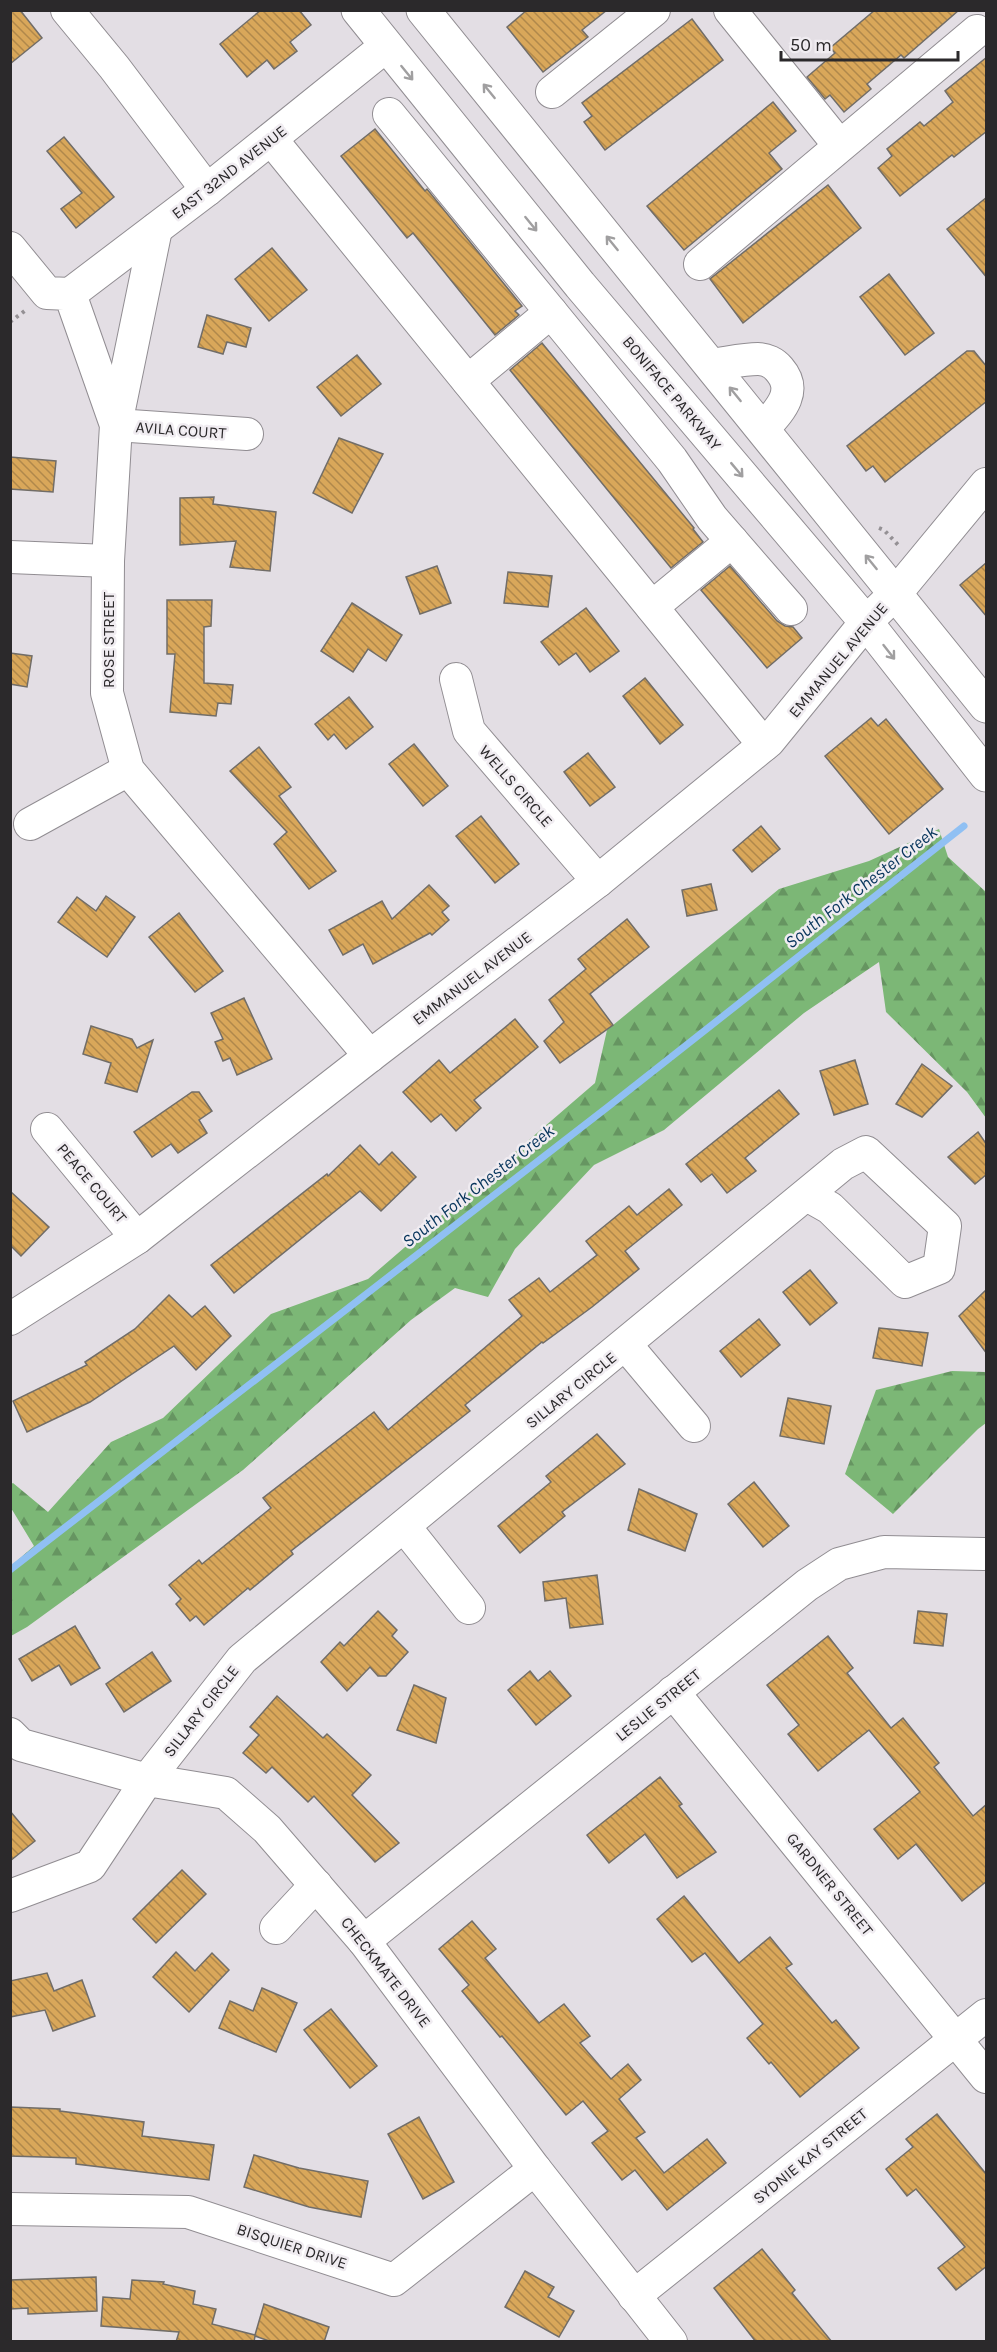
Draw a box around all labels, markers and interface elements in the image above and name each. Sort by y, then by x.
scale bar [781,24,958,62]
text: 50 m [790,34,832,56]
one-way arrow [401,65,414,81]
one-way arrow [483,84,496,100]
street label: EAST 32ND AVENUE [168,121,290,223]
one-way arrow [524,216,537,232]
one-way arrow [605,236,619,251]
street label: BONIFACE PARKWAY [619,332,725,454]
one-way arrow [728,386,741,402]
street label: AVILA COURT [135,417,227,443]
one-way arrow [730,462,744,477]
one-way arrow [864,554,877,570]
street label: ROSE STREET [99,592,118,688]
street label: EMMANUEL AVENUE [784,599,892,721]
one-way arrow [883,643,896,659]
street label: WELLS CIRCLE [475,741,557,831]
water label: South Fork Chester Creek [780,820,942,953]
street label: EMMANUEL AVENUE [409,927,535,1029]
water label: South Fork Chester Creek [397,1119,559,1252]
street label: PEACE COURT [53,1139,131,1227]
street label: SILLARY CIRCLE [522,1348,620,1432]
street label: SILLARY CIRCLE [159,1661,243,1761]
street label: LESLIE STREET [611,1665,705,1745]
street label: GARDNER STREET [783,1829,877,1939]
street label: CHECKMATE DRIVE [337,1913,435,2031]
street label: SYDNIE KAY STREET [749,2104,871,2208]
street label: BISQUIER DRIVE [234,2219,350,2273]

